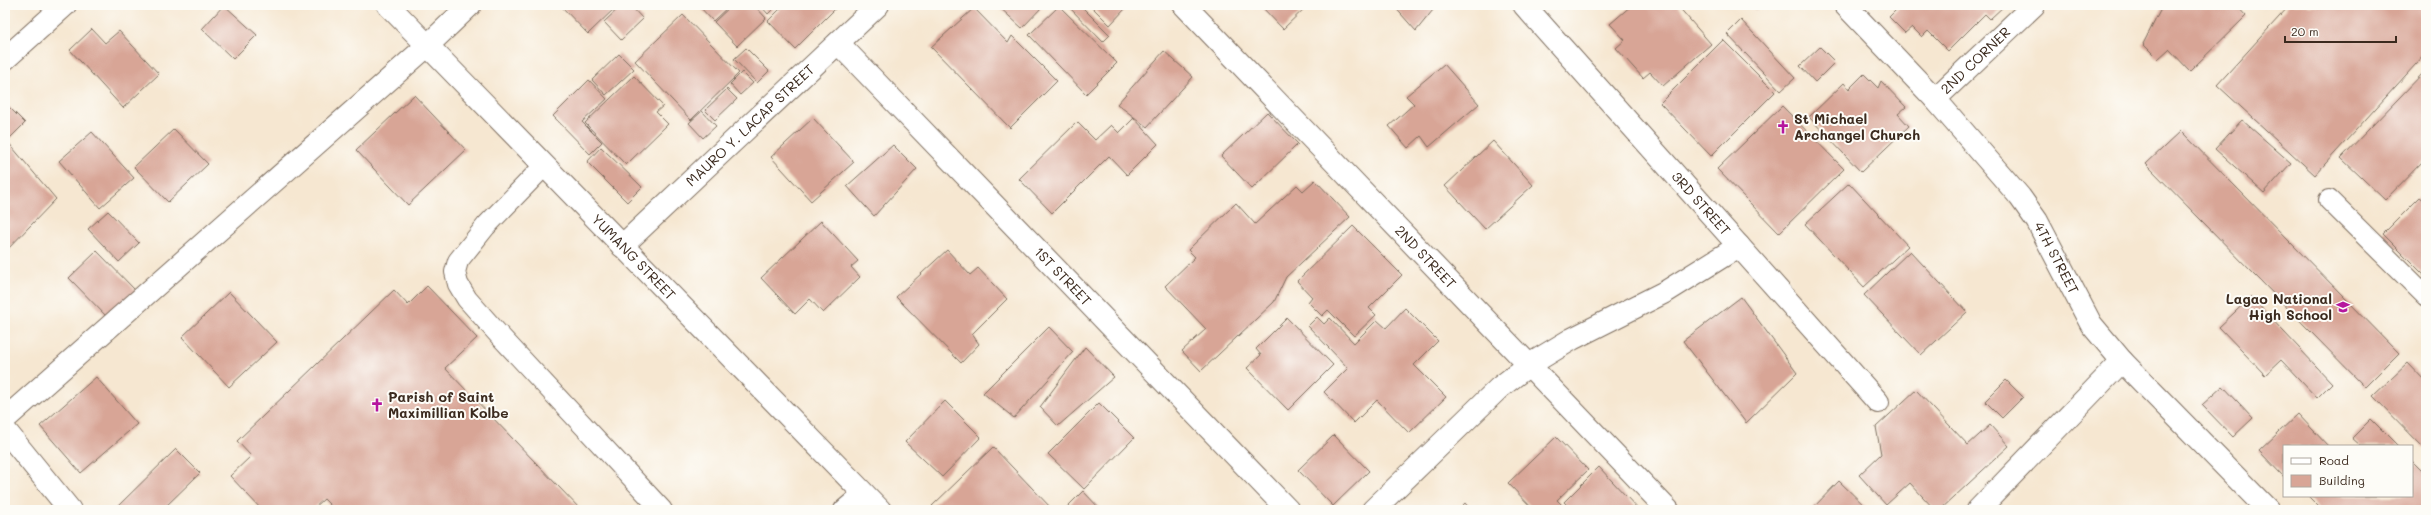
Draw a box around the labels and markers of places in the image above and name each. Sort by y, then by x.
place label: St Michael Archangel Church [1794,109,1920,144]
church icon: St Michael Archangel Church [1775,119,1791,135]
place label: Lagao National High School [2226,289,2332,324]
school or university icon: Lagao National High School [2335,299,2351,315]
place label: Parish of Saint Maximillian Kolbe [388,387,509,422]
church icon: Parish of Saint Maximillian Kolbe [369,397,385,413]

